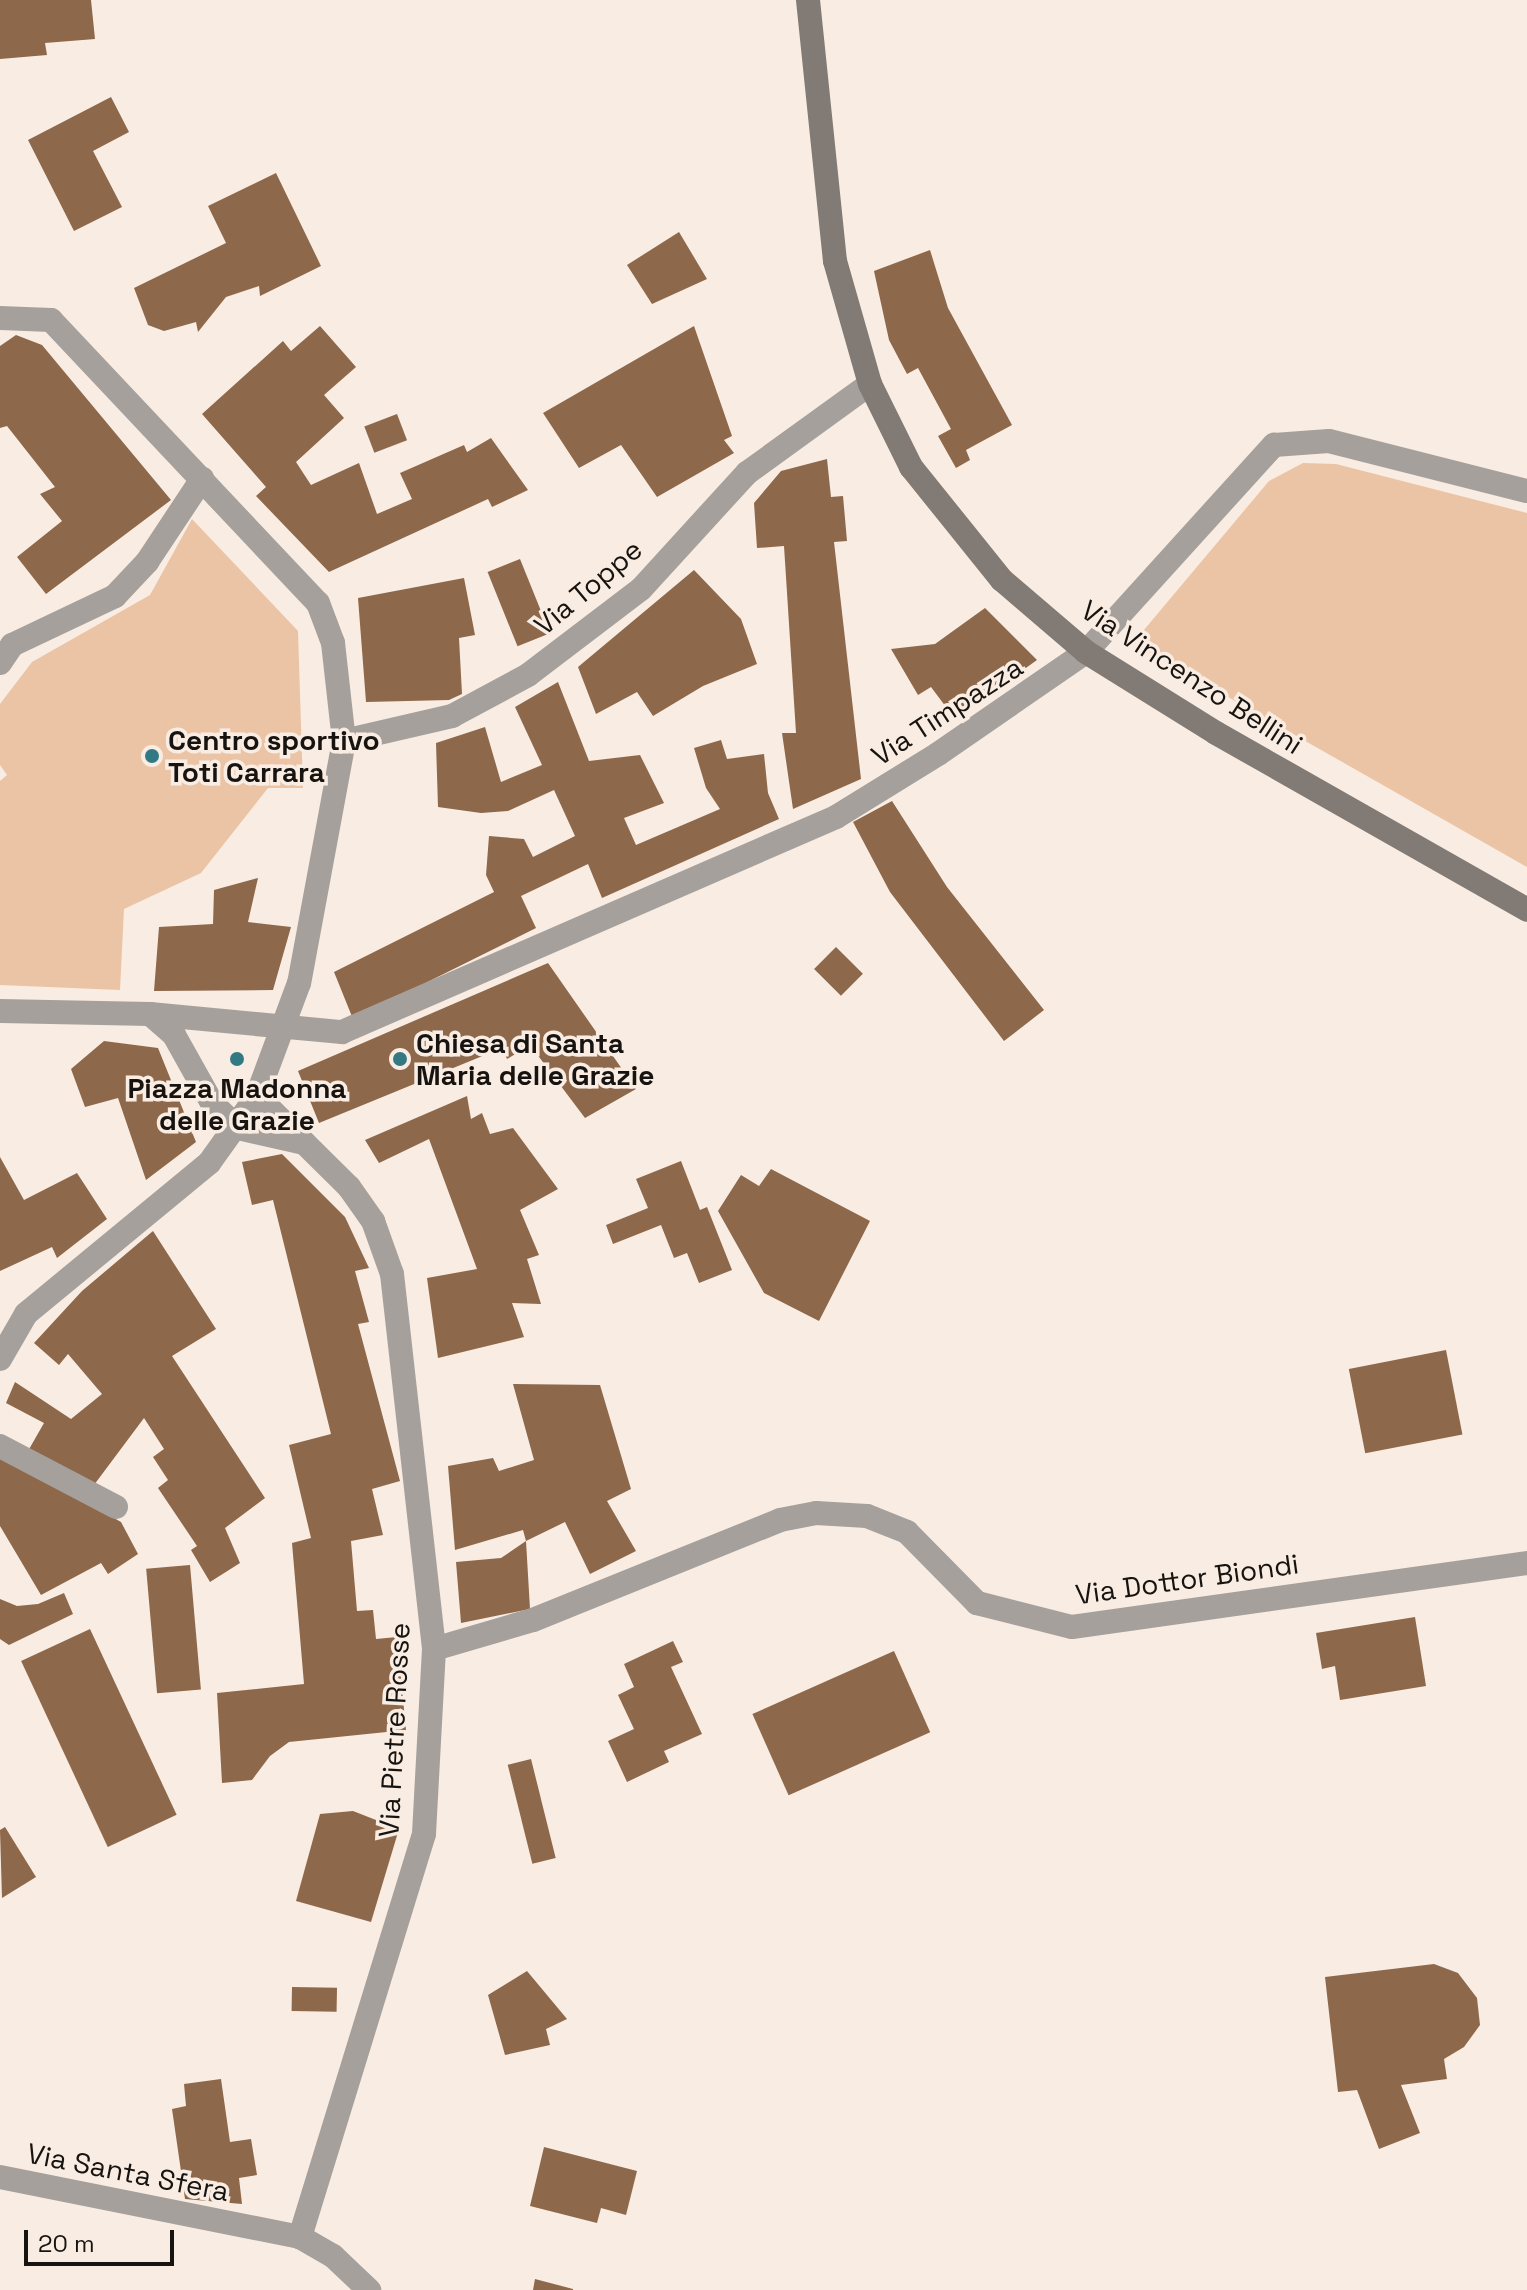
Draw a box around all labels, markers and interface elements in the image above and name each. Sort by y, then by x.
street label: Via Toppe [527,532,649,642]
street label: Via Vincenzo Bellini [1075,593,1309,761]
street label: Via Timpazza [865,650,1029,772]
place label: Centro sportivo Toti Carrara [168,723,380,789]
marker: Centro sportivo Toti Carrara [143,747,161,765]
place label: Chiesa di Santa Maria delle Grazie [416,1026,654,1092]
marker: Piazza Madonna delle Grazie [228,1050,246,1068]
marker: Chiesa di Santa Maria delle Grazie [391,1050,409,1068]
place label: Piazza Madonna delle Grazie [127,1071,347,1137]
street label: Via Dottor Biondi [1073,1547,1301,1611]
street label: Via Pietre Rosse [372,1622,416,1838]
street label: Via Santa Sfera [24,2136,232,2208]
scale bar [28,2214,178,2264]
text: 20 m [38,2228,95,2259]

